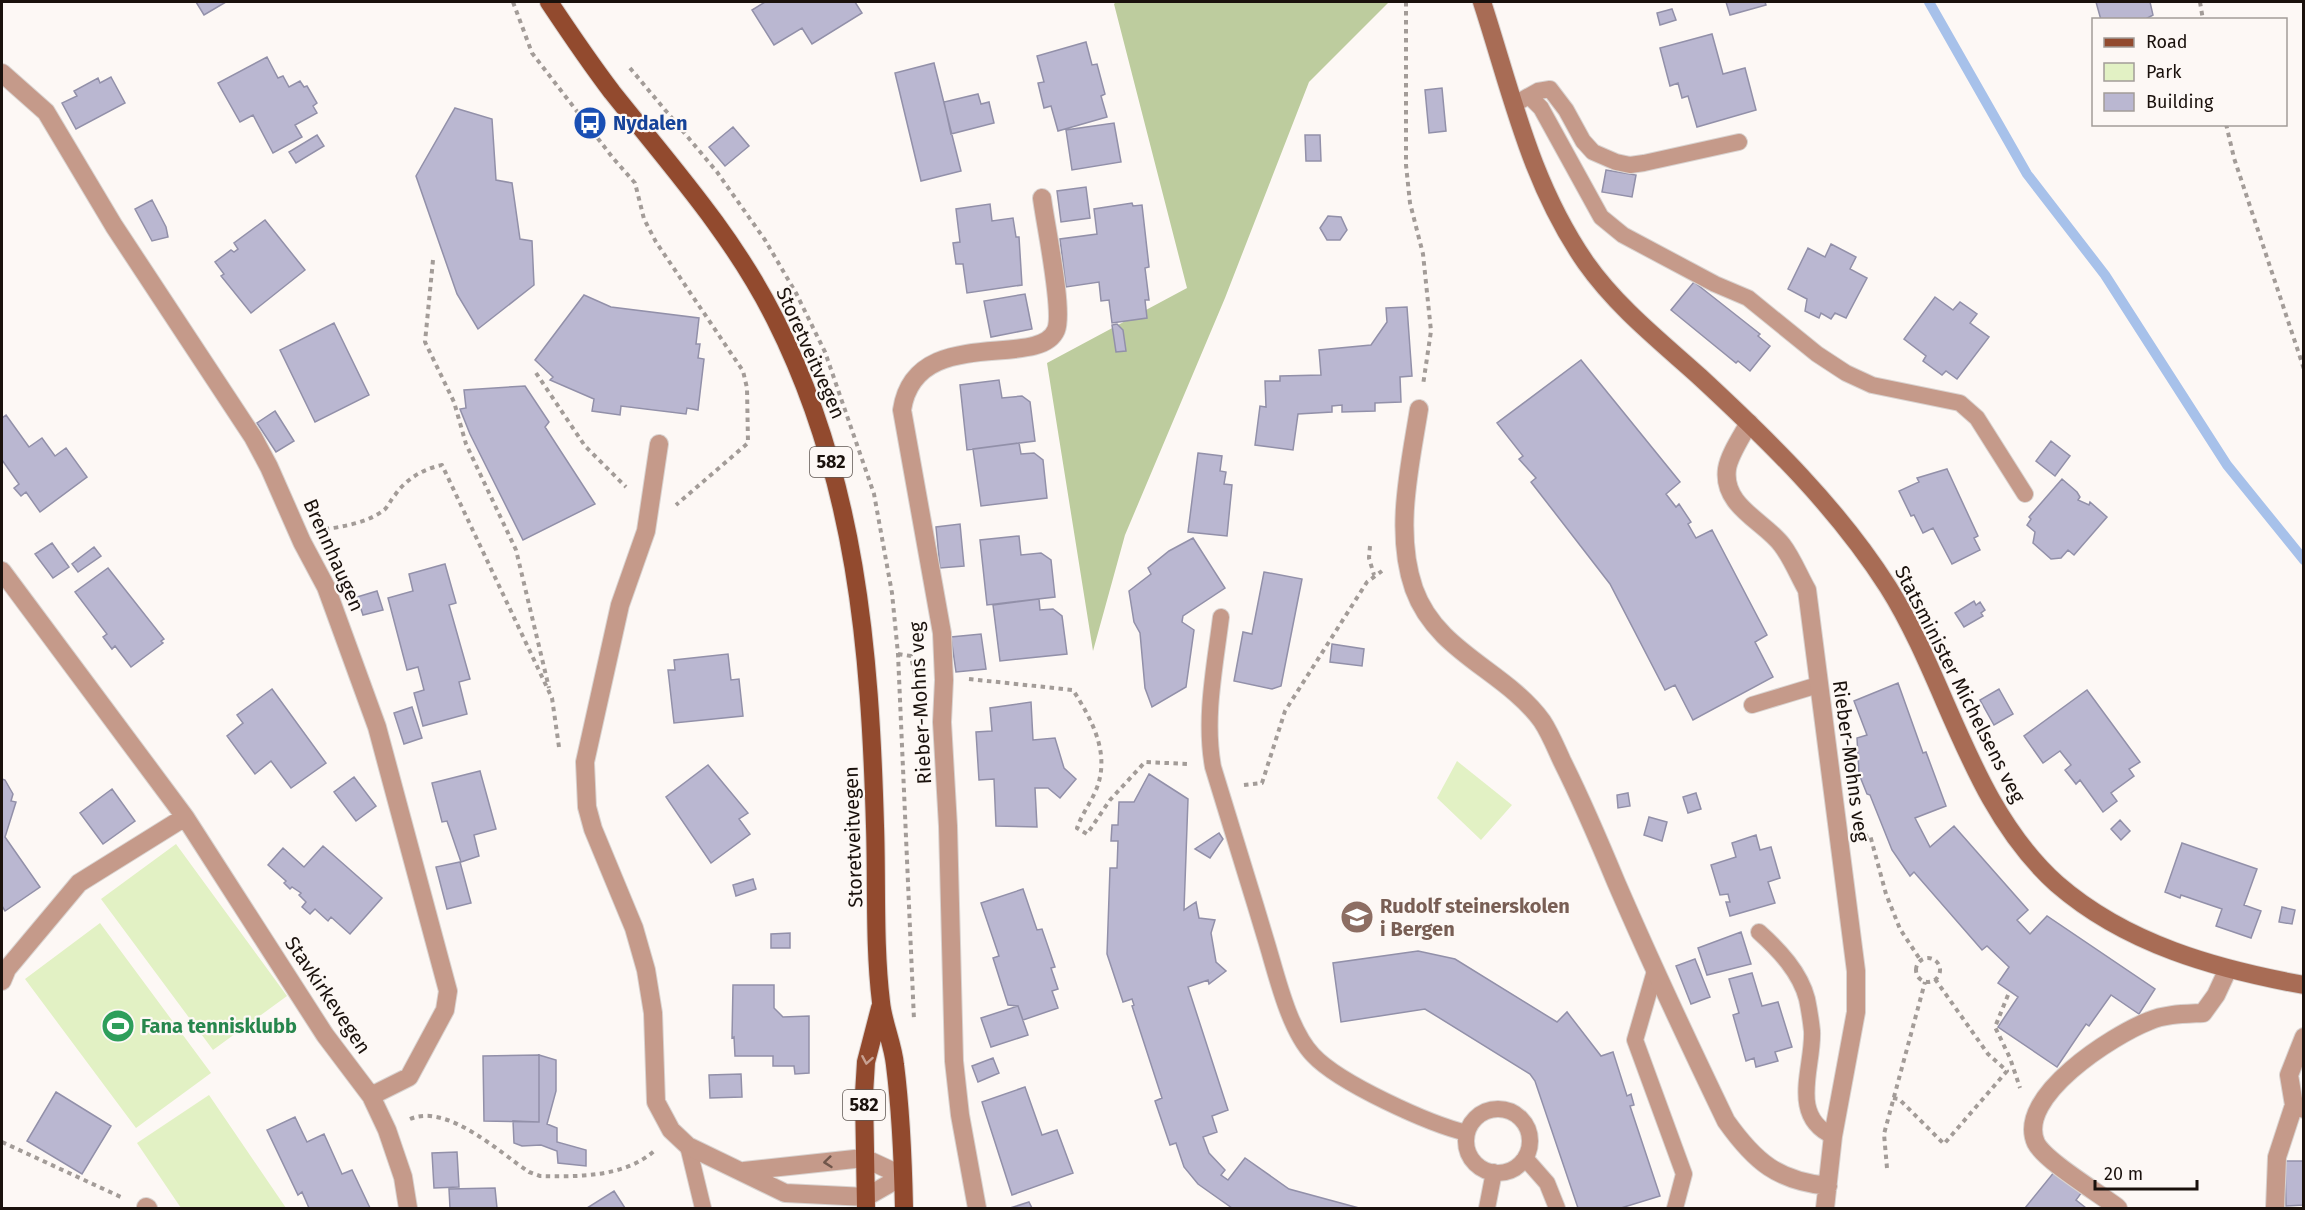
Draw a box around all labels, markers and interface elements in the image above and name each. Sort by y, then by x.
legend [2092,18,2287,126]
text: Road [2146,31,2188,53]
text: Park [2146,61,2182,83]
text: Building [2146,91,2214,113]
bus stop icon: Nydalen [572,105,608,141]
place label: Nydalen [613,111,688,135]
street label: Storetveitvegen [771,284,851,422]
road number: 582 [810,447,852,477]
street label: Brennhaugen [299,495,369,615]
street label: Statsminister Michelsens veg [1890,562,2031,807]
street label: Rieber-Mohns veg [904,620,936,785]
street label: Rieber-Mohns veg [1828,679,1874,844]
street label: Storetveitvegen [839,766,867,908]
place label: Rudolf steinerskolen i Bergen [1380,894,1570,941]
school or university icon: Rudolf steinerskolen i Bergen [1339,899,1375,935]
street label: Stavkirkevegen [280,932,376,1058]
sports icon: Fana tennisklubb [100,1008,136,1044]
place label: Fana tennisklubb [141,1014,297,1038]
one-way arrow [862,1055,874,1065]
road number: 582 [843,1090,885,1120]
scale bar [2095,1153,2197,1191]
one-way arrow [823,1155,832,1168]
text: 20 m [2104,1163,2143,1185]

